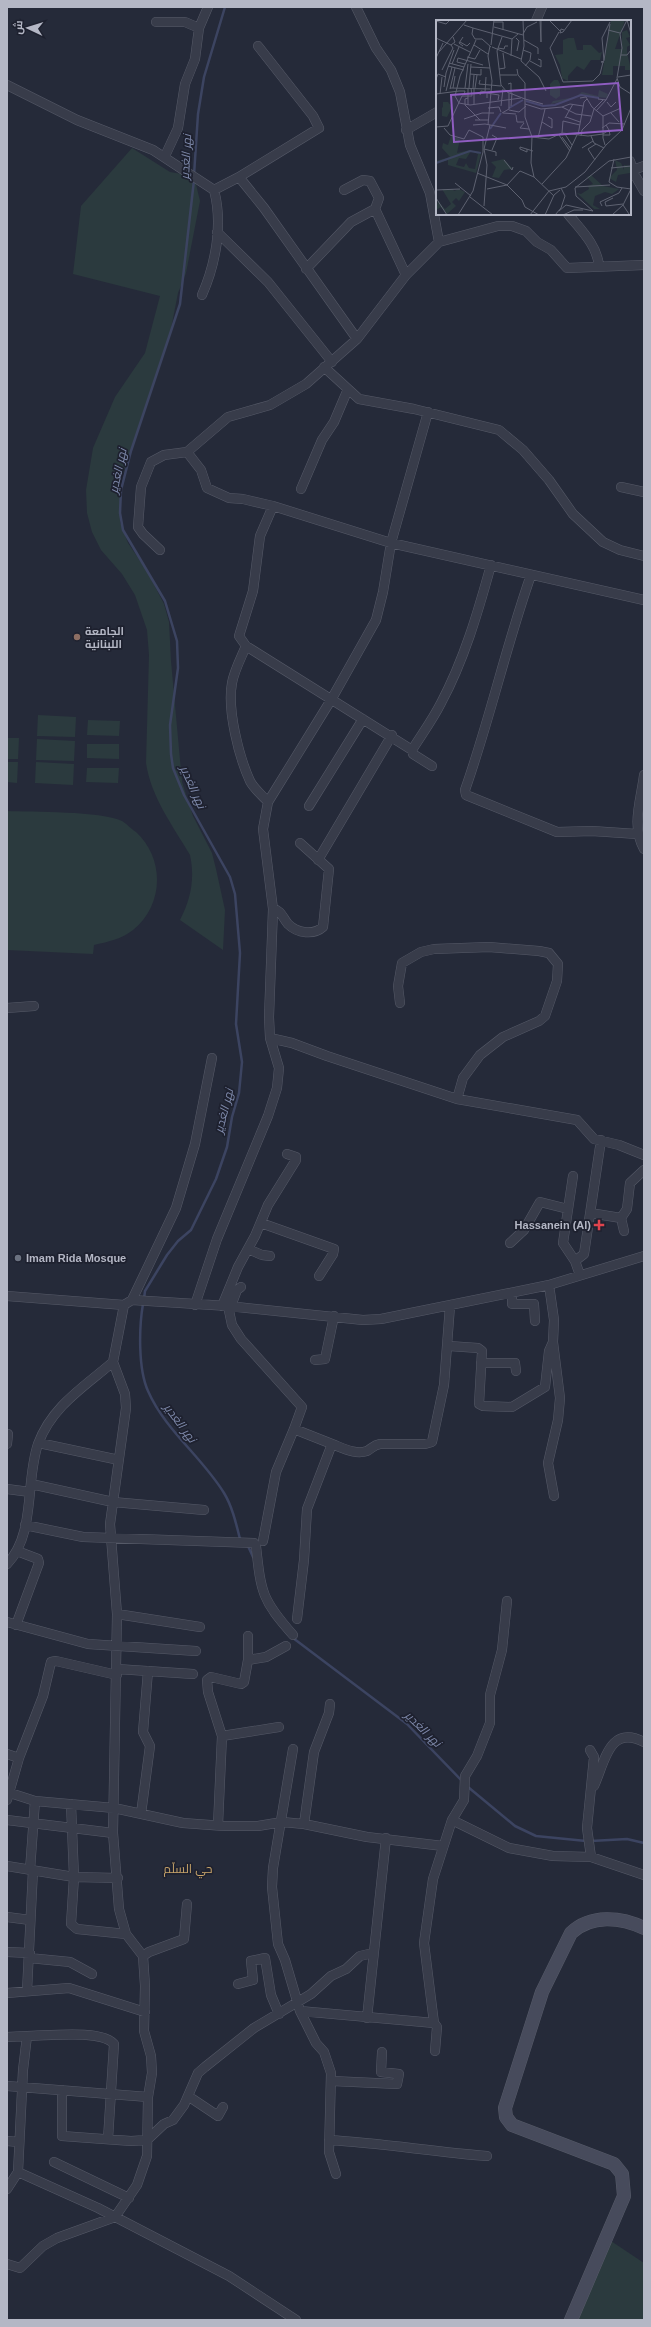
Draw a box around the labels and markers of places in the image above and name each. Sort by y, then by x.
place label: الجامعة اللبنانية [85,625,124,651]
marker: الجامعة اللبنانية [72,632,82,642]
place label: Hassanein (Al) [515,1219,591,1231]
marker: Hassanein (Al) [594,1220,604,1230]
place label: Imam Rida Mosque [26,1252,126,1264]
marker: Imam Rida Mosque [13,1253,23,1263]

